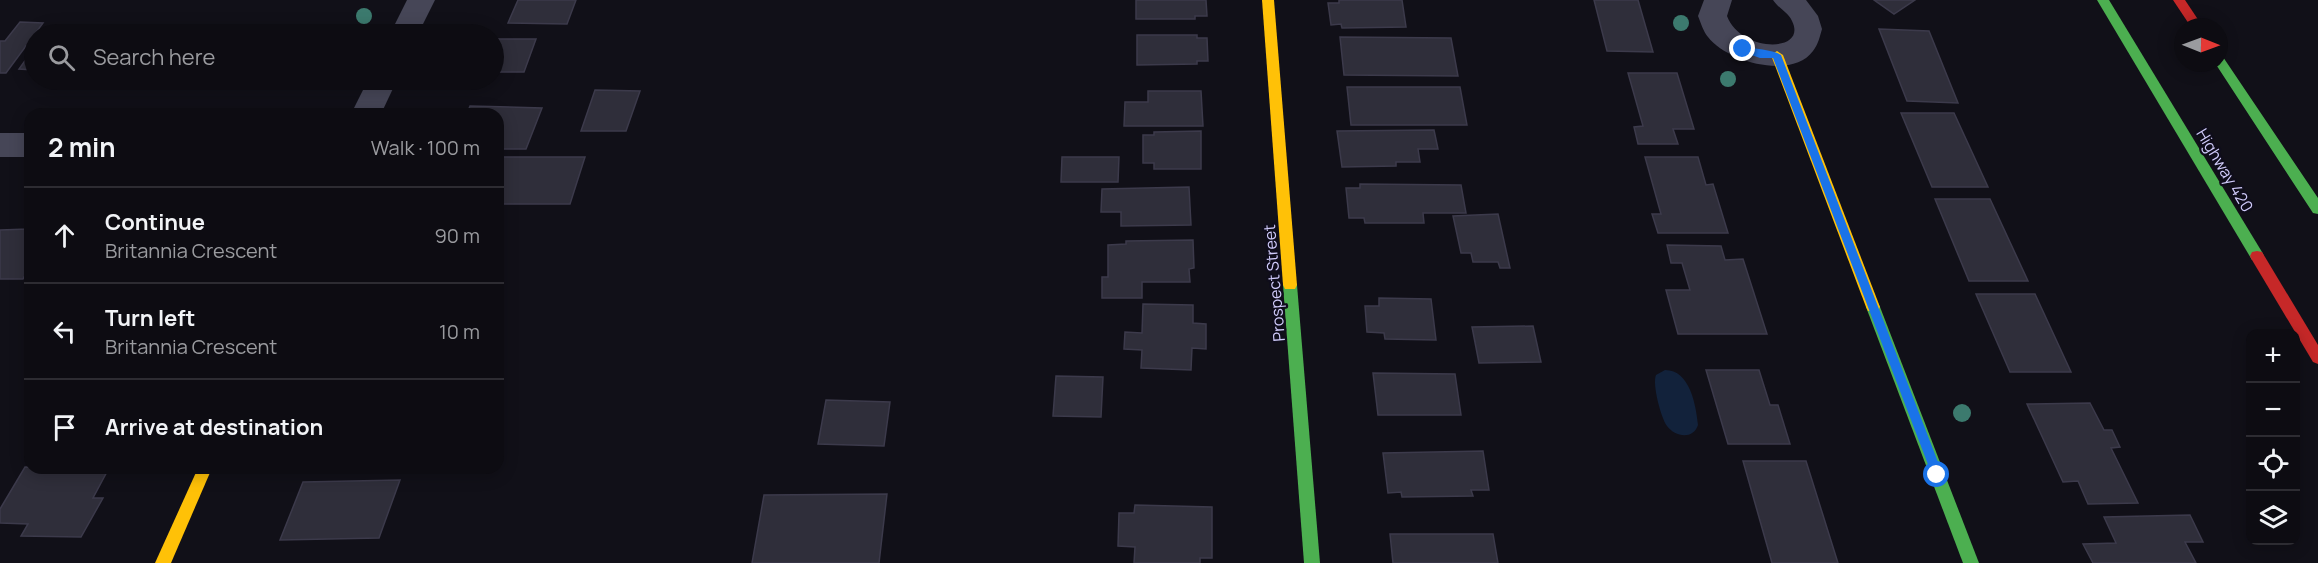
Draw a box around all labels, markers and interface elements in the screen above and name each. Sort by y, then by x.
north arrow [2174,18,2228,72]
search box [24,24,504,90]
route end [1729,35,1755,61]
icon: search [45,41,78,74]
text: Search here [93,42,215,72]
street label: Highway 420 [2191,124,2259,216]
text: 2 min [48,129,116,165]
text: Walk · 100 m [371,134,480,161]
text: Continue [105,207,205,237]
icon: ahead [48,219,81,252]
text: 90 m [434,222,480,249]
street label: Prospect Street [1258,224,1290,342]
text: Britannia Crescent [105,237,277,264]
text: Turn left [105,303,195,333]
icon: left [48,315,81,348]
text: 10 m [439,318,480,345]
map controls [2246,329,2300,545]
button: + [2246,329,2300,383]
text: Britannia Crescent [105,333,277,360]
button: − [2246,383,2300,437]
icon: arrive [48,411,81,444]
text: Arrive at destination [105,412,323,442]
button: locate [2246,437,2300,491]
route start [1923,461,1949,487]
button: layers [2246,491,2300,545]

